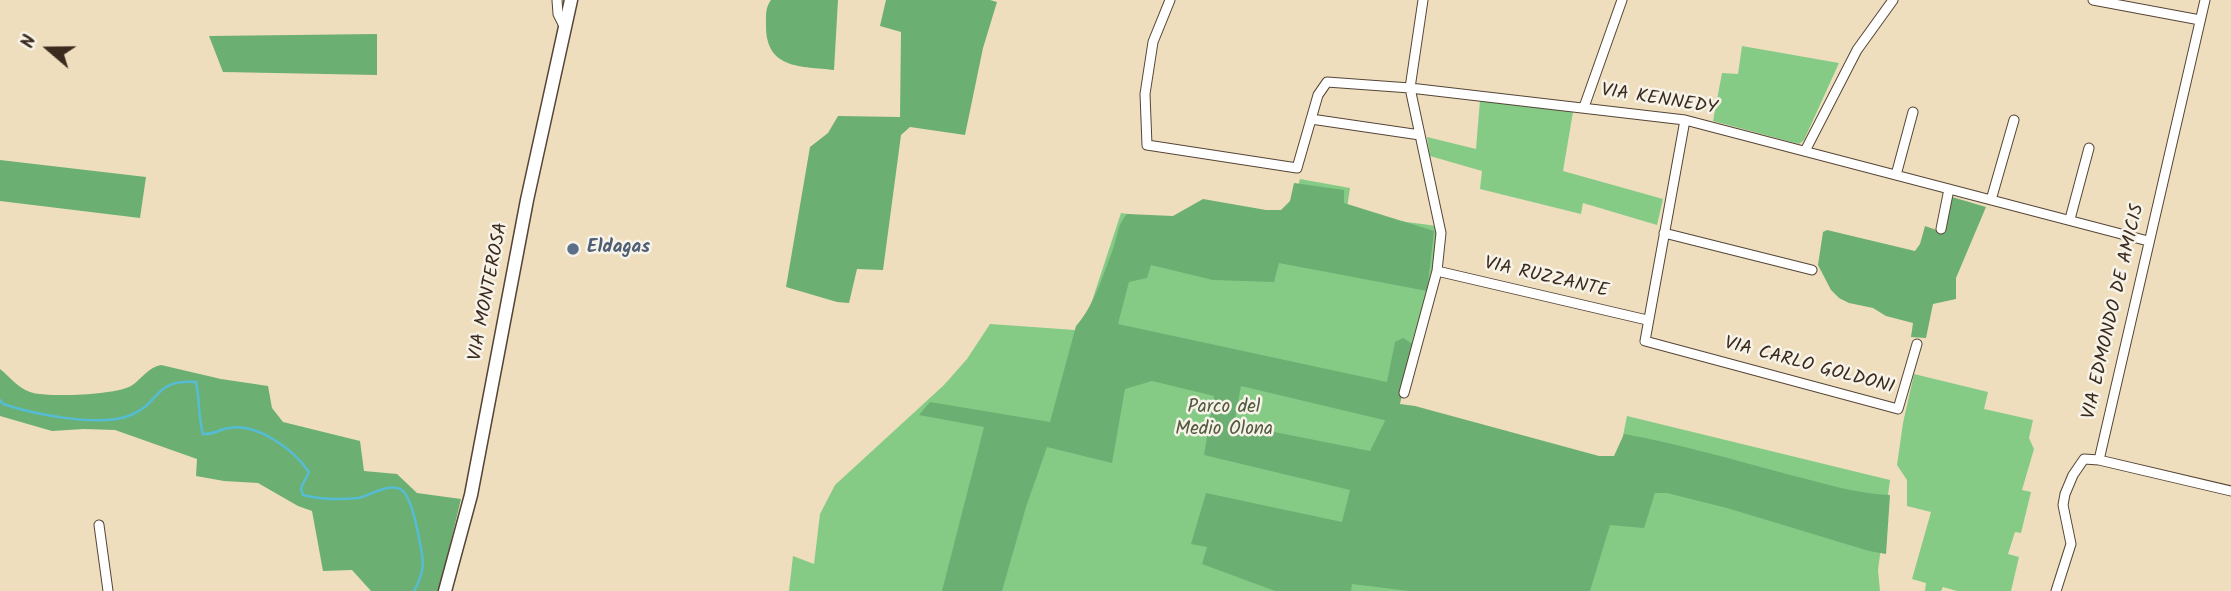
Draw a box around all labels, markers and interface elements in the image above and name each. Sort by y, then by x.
north arrow [14,14,84,84]
text: N [13,31,45,53]
street label: VIA KENNEDY [1599,81,1719,121]
street label: VIA EDMONDO DE AMICIS [2079,202,2151,422]
street label: VIA MONTEROSA [465,221,515,363]
place label: Eldagas [587,238,650,260]
marker: Eldagas [565,241,581,257]
street label: VIA RUZZANTE [1482,254,1610,304]
street label: VIA CARLO GOLDONI [1721,333,1897,401]
park label: Parco del Medio Olona [1175,398,1273,442]

